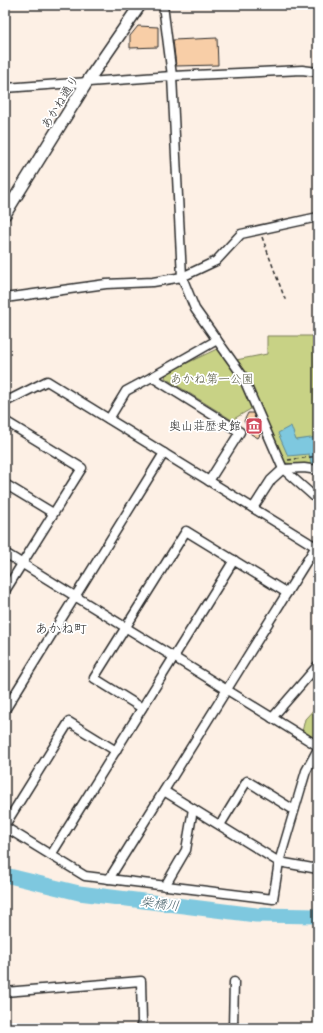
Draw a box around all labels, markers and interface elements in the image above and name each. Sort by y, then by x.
street label: あかね通り [36,72,83,132]
park label: あかね第一公園 [170,370,254,387]
museum icon: 奥山荘歴史館 [244,416,264,436]
place label: 奥山荘歴史館 [169,417,241,434]
district label: あかね町 [35,619,87,637]
water label: 柴橋川 [140,892,180,914]

